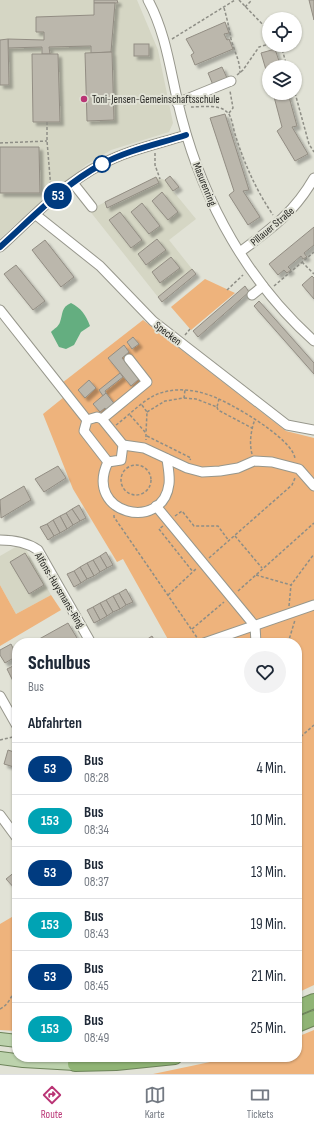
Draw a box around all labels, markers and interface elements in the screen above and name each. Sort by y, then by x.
map controls [262,12,302,100]
button: locate [262,12,302,52]
button: layers [262,60,302,100]
place label: Toni-Jensen-Gemeinschaftsschule [92,93,220,106]
marker: Toni-Jensen-Gemeinschaftsschule [79,94,89,104]
unlabelled marker [93,155,111,173]
street label: Masurenring [190,161,219,208]
line badge: 53 [40,183,76,209]
text: 53 [52,187,64,204]
street label: Pillauer Straße [248,204,297,248]
street label: Specken [151,319,184,348]
street label: Alfons-Huysmans-Ring [31,549,88,631]
button: heart [244,651,286,693]
text: Schulbus [28,652,90,675]
text: Bus [28,679,44,695]
text: Abfahrten [28,714,82,733]
text: Bus [84,751,103,770]
text: 4 Min. [256,759,286,778]
text: 53 [44,760,56,777]
text: 08:28 [84,770,109,786]
text: Bus [84,803,103,822]
text: 10 Min. [251,811,286,830]
text: 153 [41,812,59,829]
text: 08:34 [84,822,109,838]
text: Bus [84,855,103,874]
text: 13 Min. [251,863,286,882]
text: 53 [44,864,56,881]
text: 08:37 [84,874,109,890]
text: Bus [84,907,103,926]
text: 19 Min. [251,915,286,934]
text: 153 [41,916,59,933]
text: 08:43 [84,926,109,942]
text: Bus [84,959,103,978]
text: 21 Min. [251,967,286,986]
text: 53 [44,968,56,985]
text: 08:45 [84,978,109,994]
text: Bus [84,1011,103,1030]
text: 25 Min. [250,1019,286,1038]
text: 153 [41,1020,59,1037]
text: 08:49 [84,1030,109,1046]
tab: Route [41,1084,63,1121]
tab: Karte [144,1084,166,1121]
tab: Tickets [247,1084,273,1121]

